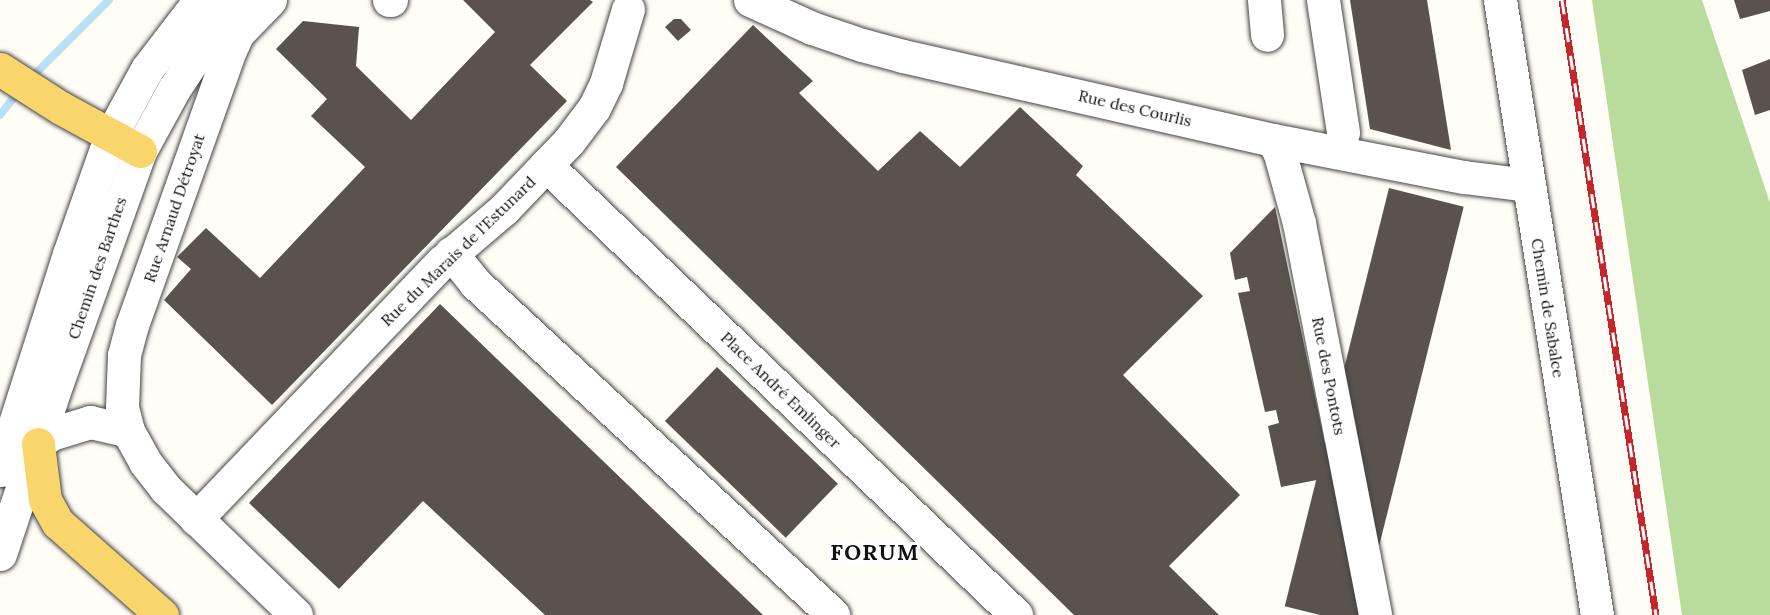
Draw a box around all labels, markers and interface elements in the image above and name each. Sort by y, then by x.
street label: Rue des Courlis [1077,86,1193,130]
street label: Rue Arnaud Détroyat [140,131,208,285]
street label: Rue du Marais de l'Estunard [377,172,539,330]
street label: Chemin des Barthes [64,194,130,342]
street label: Chemin de Sabalce [1527,237,1569,379]
street label: Rue des Pontots [1308,315,1350,437]
street label: Place André Emlinger [717,328,845,452]
district label: FORUM [830,540,920,566]

